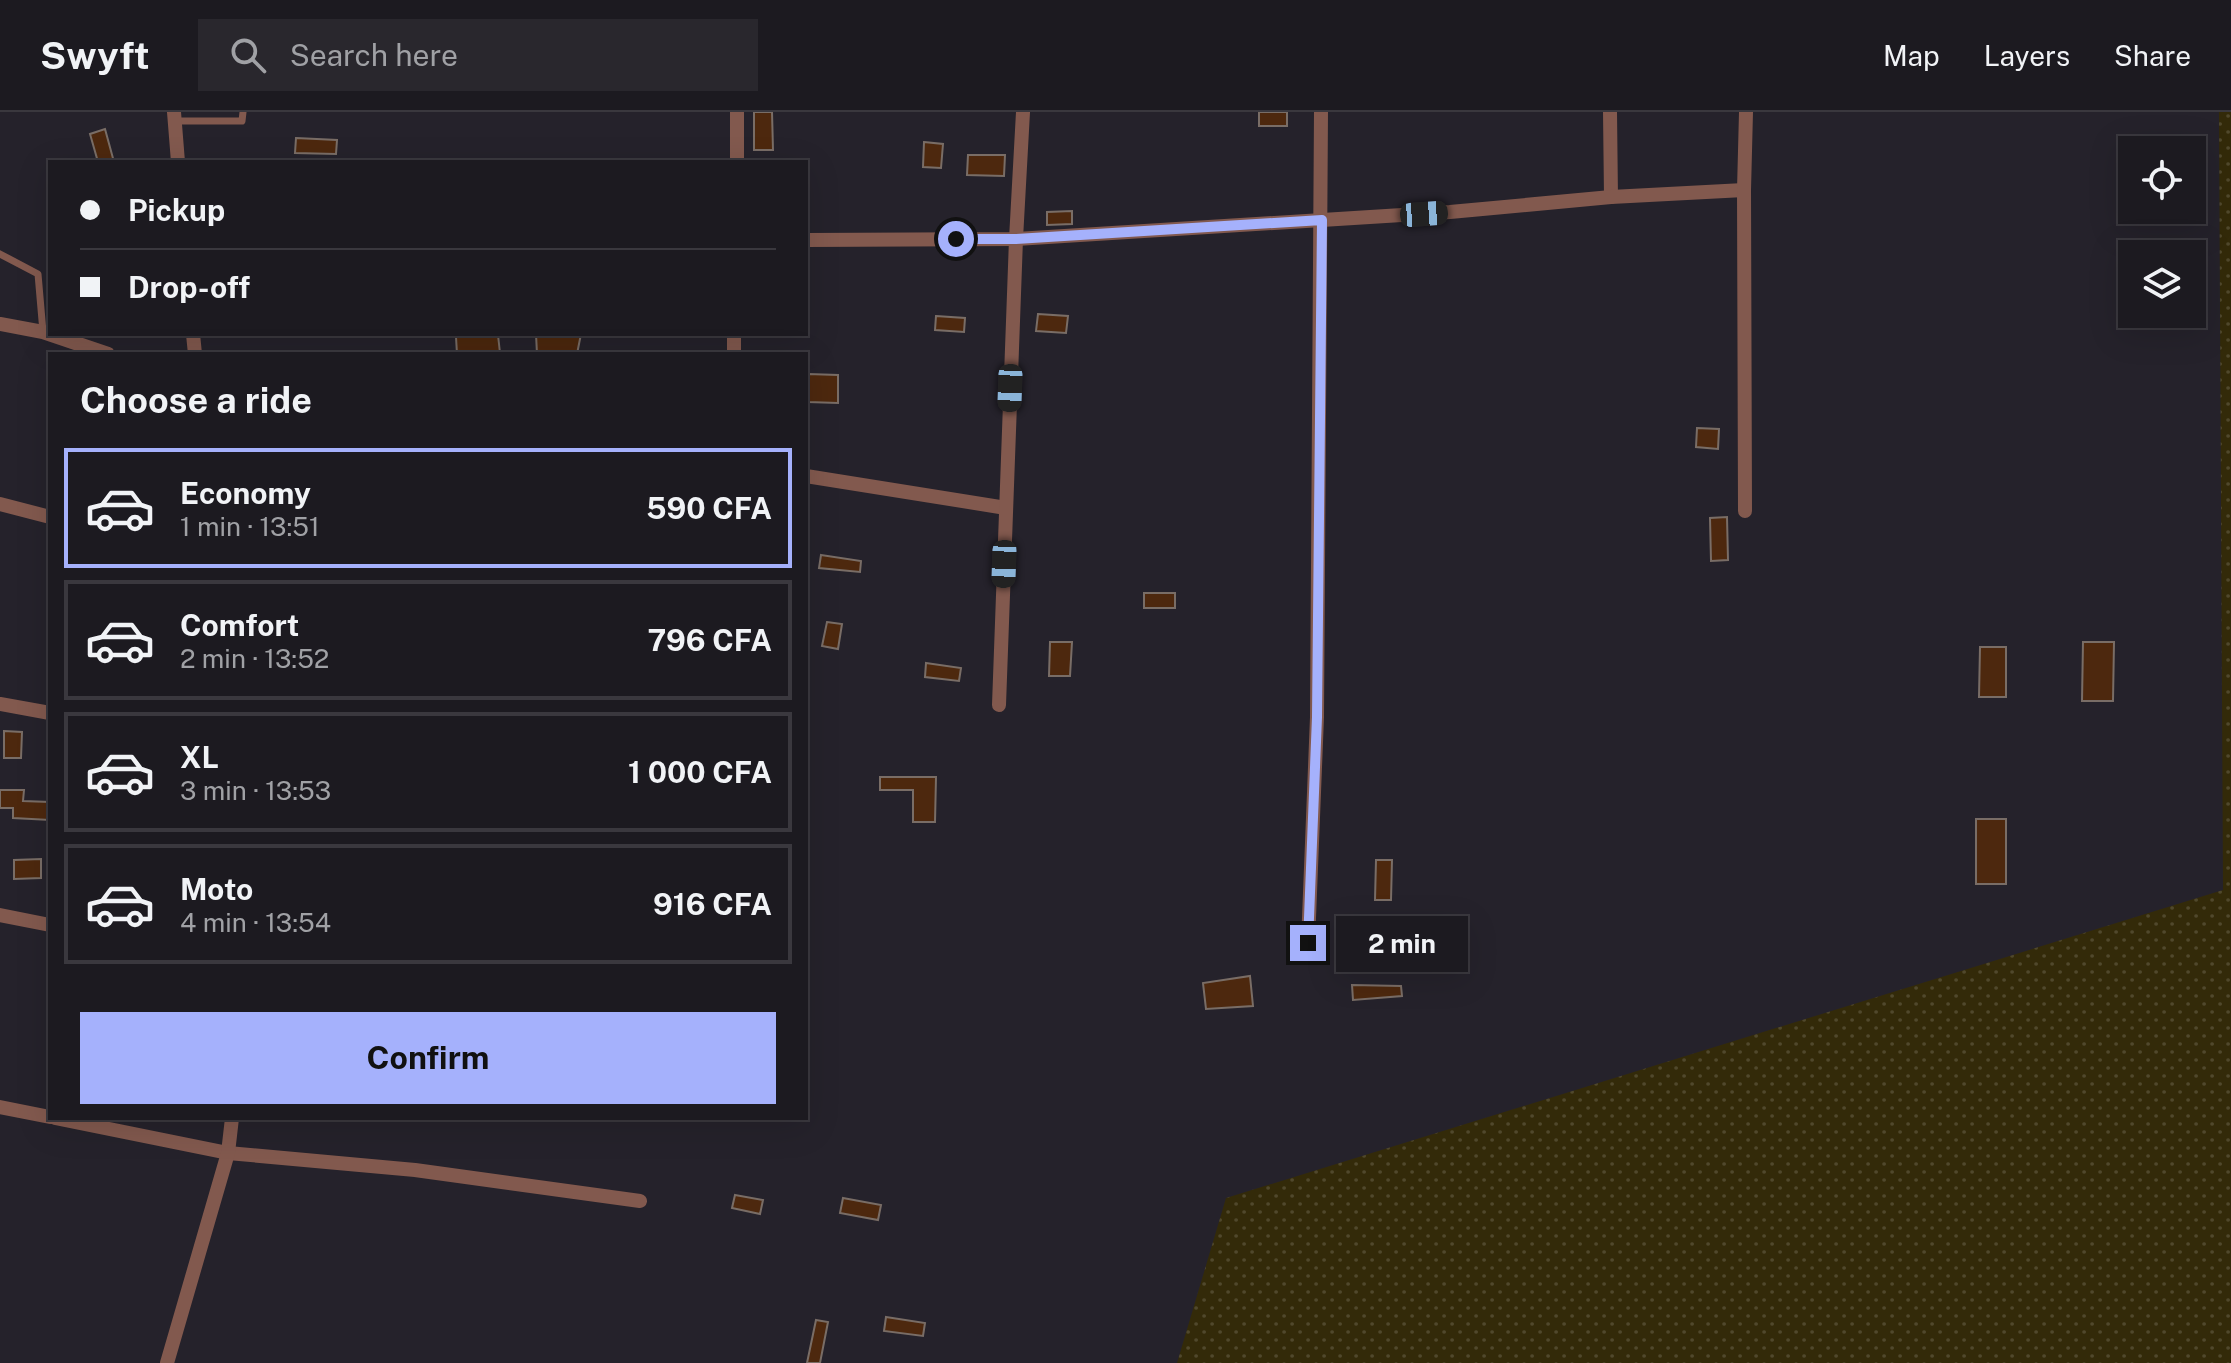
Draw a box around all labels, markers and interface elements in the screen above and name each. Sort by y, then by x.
search box [198,19,758,91]
text: Swyft [40,33,150,78]
icon: search [226,33,270,77]
text: Search here [290,37,458,73]
text: Map [1883,39,1940,72]
text: Layers [1984,39,2070,72]
text: Share [2114,39,2191,72]
map controls [2118,136,2206,328]
button: locate [2118,136,2206,224]
text: Pickup [128,192,225,228]
car [1399,200,1449,228]
route start [938,221,974,257]
button: layers [2118,240,2206,328]
text: Drop-off [128,269,250,305]
car [997,364,1023,412]
text: Choose a ride [80,379,312,421]
icon: car [84,472,156,544]
text: Economy [180,475,311,511]
text: 590 CFA [646,490,772,526]
text: 1 min · 13:51 [180,511,320,542]
car [991,540,1017,588]
icon: car [84,604,156,676]
text: Comfort [180,607,299,643]
text: 796 CFA [648,622,772,658]
text: 2 min · 13:52 [180,643,329,674]
icon: car [84,736,156,808]
text: XL [180,739,219,775]
text: 1 000 CFA [628,754,772,790]
text: 3 min · 13:53 [180,775,331,806]
icon: car [84,868,156,940]
text: Moto [180,871,253,907]
text: 916 CFA [653,886,772,922]
text: 4 min · 13:54 [180,907,331,938]
callout: 2 min [1336,915,1468,971]
route end [1290,925,1326,961]
text: 2 min [1368,928,1436,959]
button: Confirm [80,1012,776,1104]

